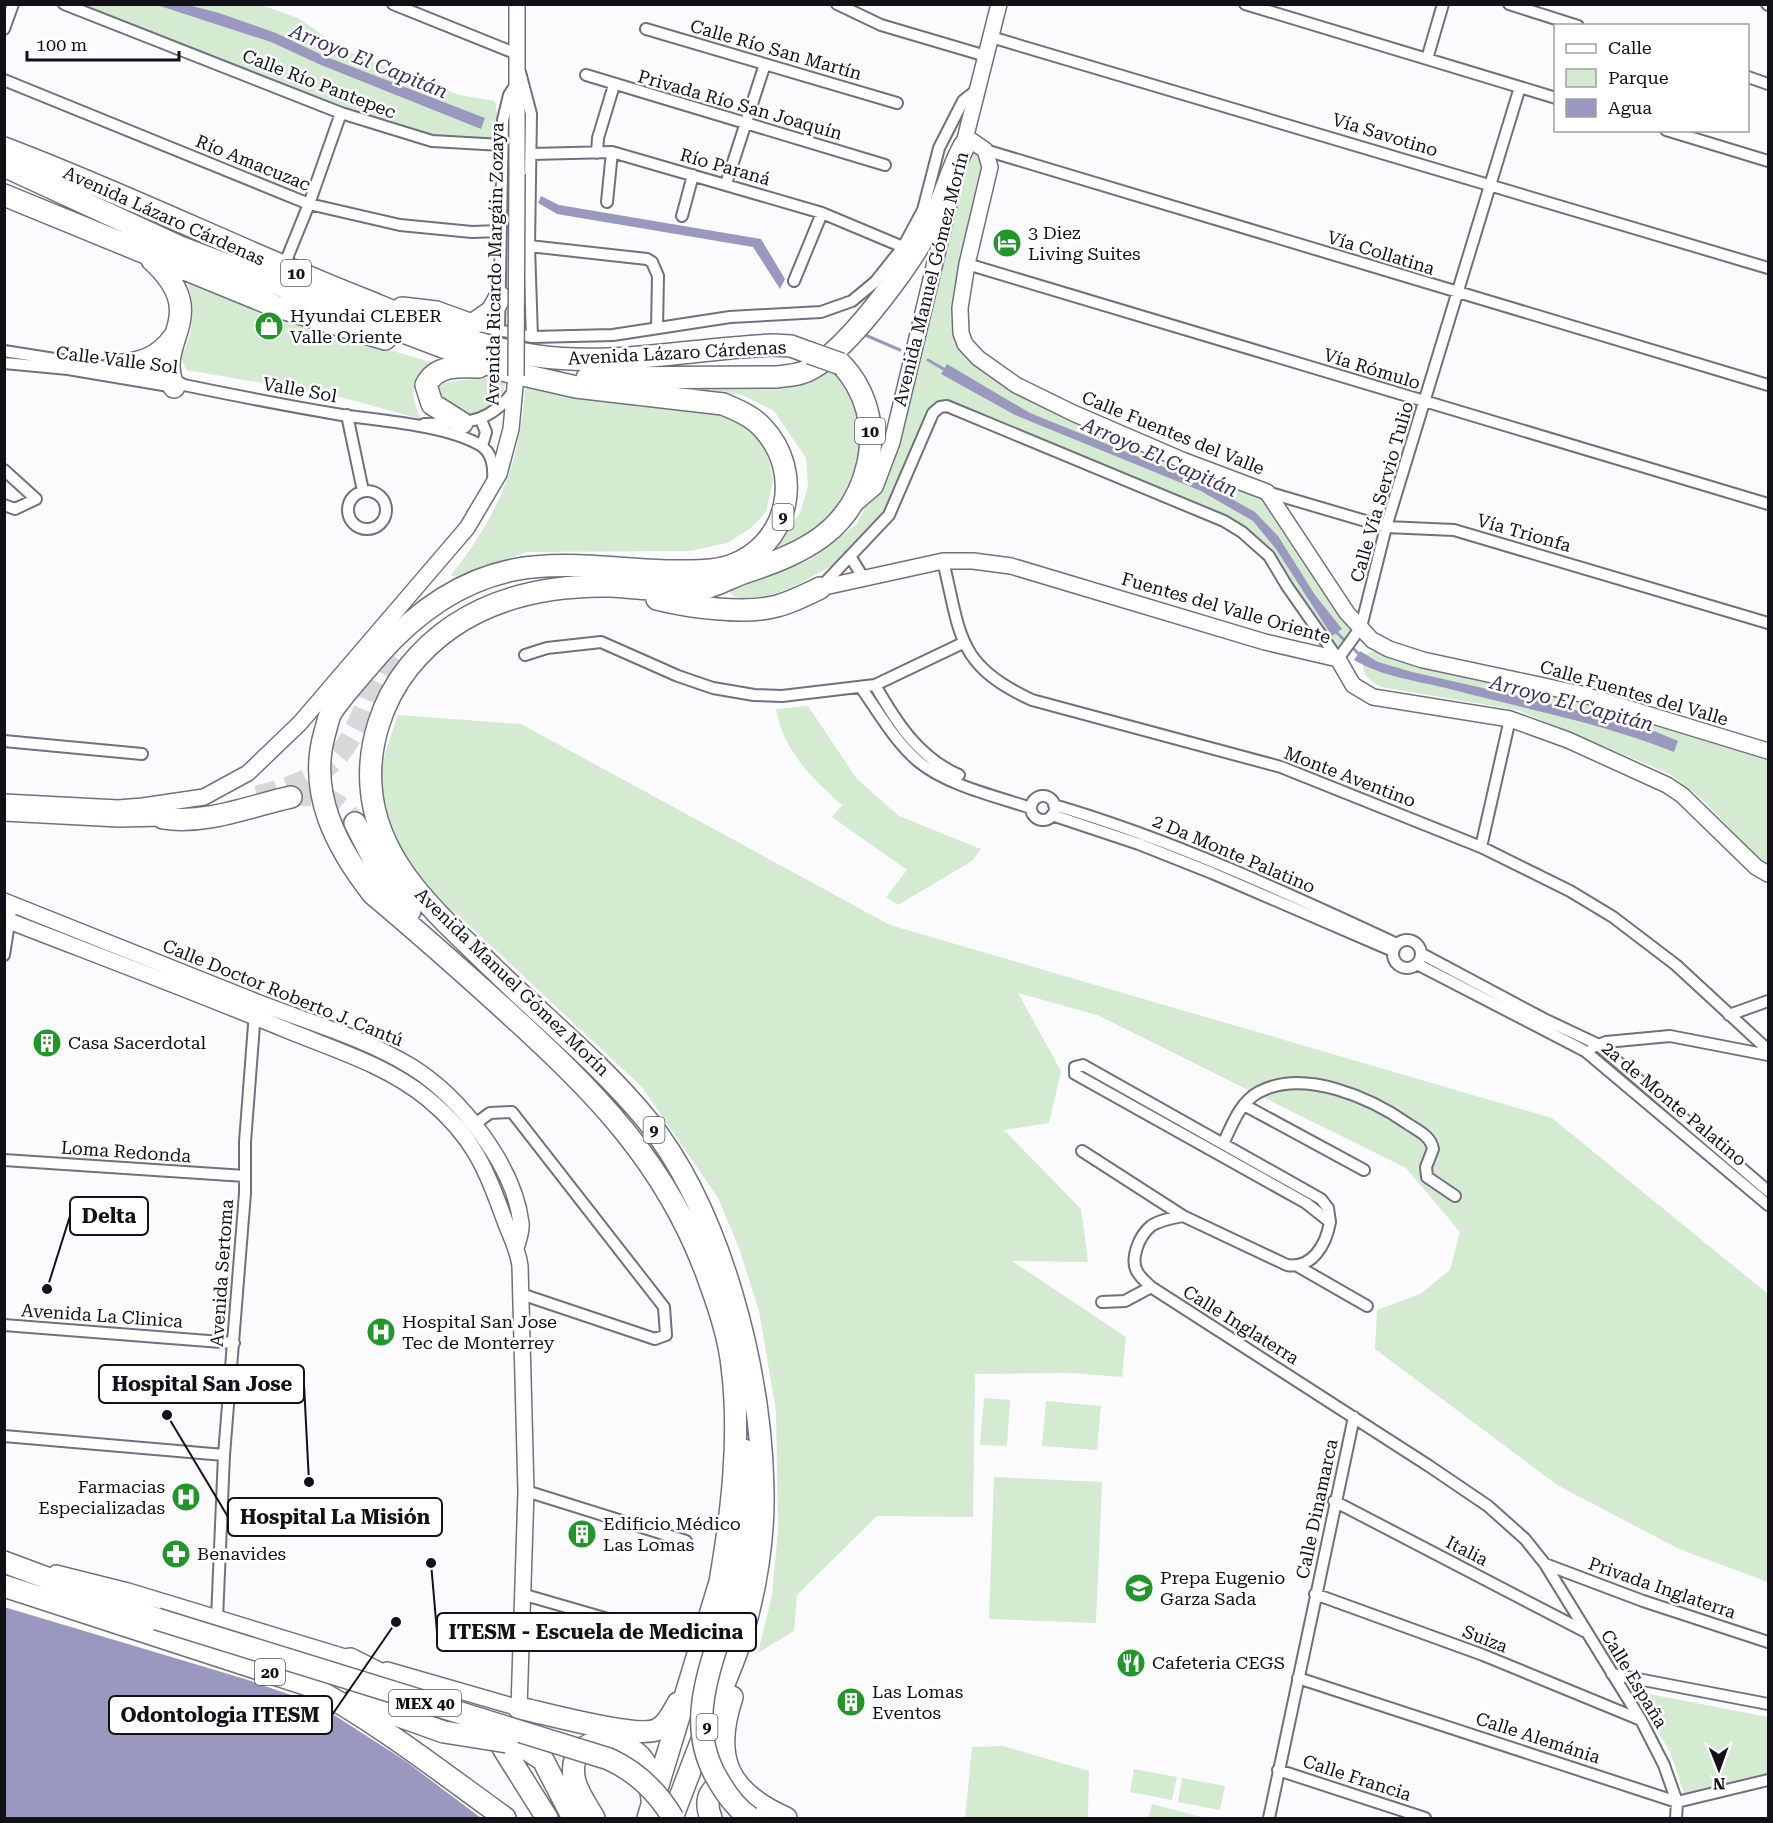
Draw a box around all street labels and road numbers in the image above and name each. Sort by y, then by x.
street label: Calle Río San Martín [688,15,865,84]
street label: Calle Río Pantepec [239,45,399,123]
street label: Privada Río San Joaquín [635,65,845,144]
street label: Vía Savotino [1330,108,1441,161]
street label: Avenida Ricardo Margáin Zozaya [482,122,507,406]
street label: Río Amacuzac [193,130,314,195]
street label: Río Paraná [678,144,773,190]
street label: Avenida Manuel Gómez Morín [889,149,972,408]
street label: Avenida Lázaro Cárdenas [60,162,268,270]
street label: Vía Collatina [1325,226,1438,279]
road number: 10 [281,260,311,286]
street label: Avenida Lázaro Cárdenas [567,336,787,369]
street label: Calle Valle Sol [55,342,180,377]
street label: Vía Rómulo [1321,344,1423,393]
street label: Valle Sol [261,373,339,406]
street label: Calle Fuentes del Valle [1079,386,1268,479]
street label: Calle Vía Servio Tulio [1346,399,1417,585]
road number: 10 [855,418,885,444]
road number: 9 [772,504,794,530]
street label: Vía Trionfa [1475,509,1574,556]
street label: Fuentes del Valle Oriente [1119,568,1333,647]
street label: Calle Fuentes del Valle [1538,656,1731,729]
street label: Monte Aventino [1281,742,1419,811]
street label: 2 Da Monte Palatino [1150,810,1319,897]
street label: Avenida Manuel Gómez Morín [411,883,614,1080]
street label: Calle Doctor Roberto J. Cantú [160,935,407,1051]
street label: 2a de Monte Palatino [1598,1037,1751,1170]
road number: 9 [644,1117,664,1143]
street label: Loma Redonda [60,1136,192,1167]
street label: Avenida Sertoma [206,1198,237,1348]
street label: Calle Inglaterra [1179,1281,1303,1369]
street label: Avenida La Clinica [20,1299,184,1332]
street label: Calle Dinamarca [1291,1437,1342,1581]
street label: Italia [1443,1531,1492,1570]
street label: Privada Inglaterra [1586,1552,1739,1623]
street label: Suiza [1460,1620,1511,1657]
street label: Calle España [1597,1626,1672,1732]
road number: 20 [255,1659,285,1685]
road number: MEX 40 [389,1690,461,1716]
street label: Calle Alemánia [1473,1707,1603,1768]
road number: 9 [696,1714,718,1740]
street label: Calle Francia [1300,1750,1414,1805]

